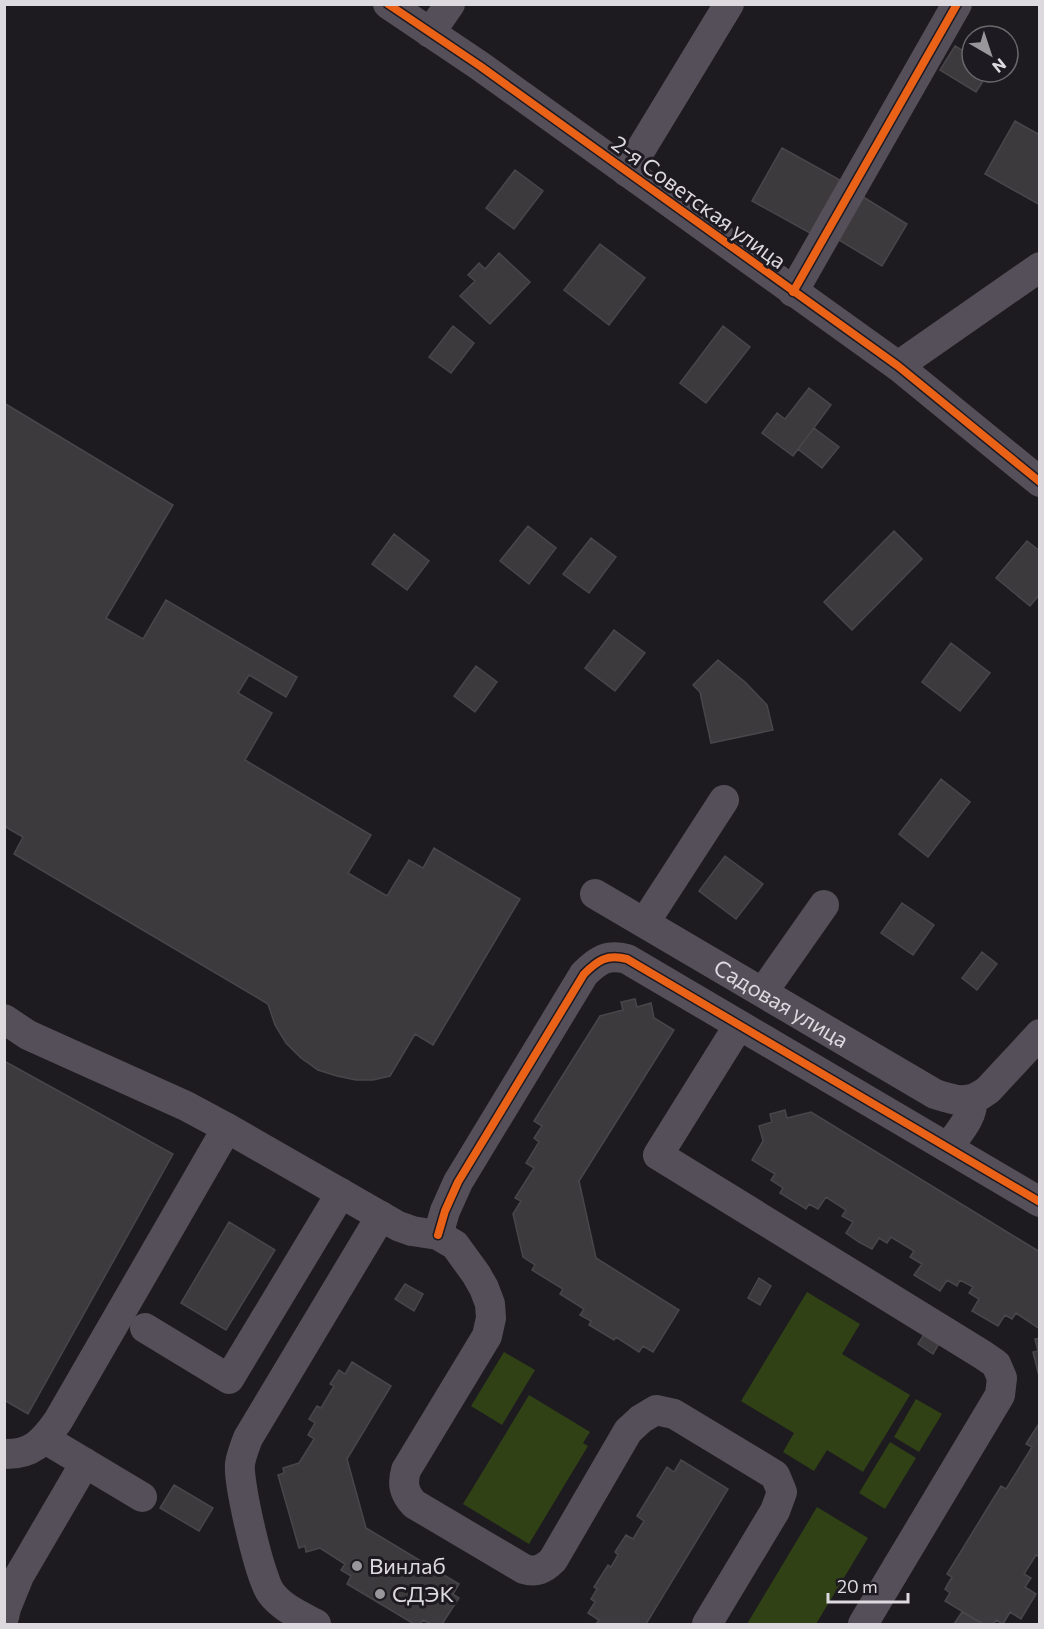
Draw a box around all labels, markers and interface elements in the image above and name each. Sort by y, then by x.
north arrow [960,24,1020,84]
text: N [989,55,1010,77]
street label: 2-я Советская улица [607,129,792,274]
street label: Садовая улица [709,953,854,1053]
place label: Винлаб [369,1552,446,1579]
marker: Винлаб [350,1559,364,1573]
scale bar [828,1566,908,1604]
text: 20 m [837,1575,878,1597]
place label: СДЭК [392,1580,454,1607]
marker: СДЭК [373,1587,387,1601]

